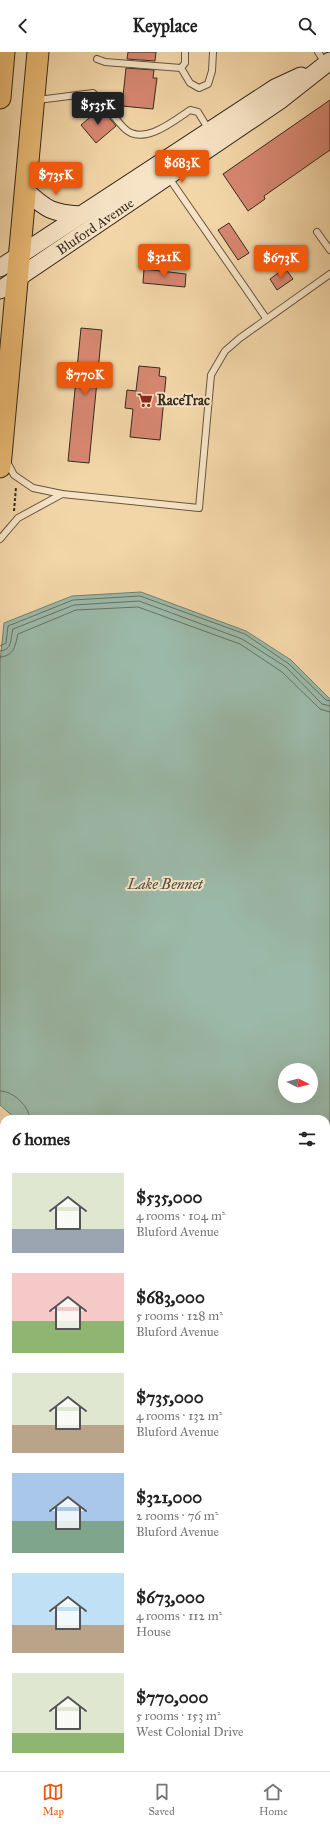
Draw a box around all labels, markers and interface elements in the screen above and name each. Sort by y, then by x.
icon: back [12,15,34,37]
text: Keyplace [133,15,197,37]
icon: search [296,15,318,37]
pin: $535K [70,92,126,126]
text: $535K [81,97,115,113]
pin: $683K [154,150,210,184]
text: $683K [164,155,200,171]
pin: $735K [28,162,84,196]
text: $735K [38,167,74,183]
street label: Bluford Avenue [53,194,137,258]
pin: $321K [136,244,192,278]
pin: $673K [253,245,309,279]
text: $321K [147,249,181,265]
text: $673K [263,250,299,266]
pin: $770K [57,362,113,396]
text: $770K [66,367,104,383]
supermarket icon: RaceTrac [136,391,154,409]
place label: RaceTrac [157,392,210,409]
water label: Lake Bennet [126,875,204,893]
north arrow [278,1063,318,1103]
map controls [278,1063,318,1103]
icon: filters [296,1128,318,1150]
text: 6 homes [12,1129,70,1150]
text: $535,000 [136,1187,202,1208]
icon: home [44,1189,92,1237]
text: 4 rooms · 104 m² [136,1208,226,1224]
text: Bluford Avenue [136,1224,219,1240]
text: $683,000 [136,1287,205,1308]
icon: home [44,1289,92,1337]
text: 5 rooms · 128 m² [136,1308,223,1324]
text: Bluford Avenue [136,1324,219,1340]
text: $735,000 [136,1387,204,1408]
icon: home [44,1389,92,1437]
text: 4 rooms · 132 m² [136,1408,222,1424]
text: Bluford Avenue [136,1424,219,1440]
text: $321,000 [136,1487,202,1508]
icon: home [44,1489,92,1537]
text: 2 rooms · 76 m² [136,1508,218,1524]
text: Bluford Avenue [136,1524,219,1540]
text: $673,000 [136,1587,205,1608]
icon: home [44,1589,92,1637]
text: 4 rooms · 112 m² [136,1608,222,1624]
text: House [136,1624,171,1640]
text: $770,000 [136,1687,208,1708]
icon: home [44,1689,92,1737]
text: 5 rooms · 153 m² [136,1708,221,1724]
text: West Colonial Drive [136,1724,243,1740]
tab: Map [42,1781,64,1818]
tab: Saved [149,1781,175,1818]
tab: Home [259,1781,288,1818]

